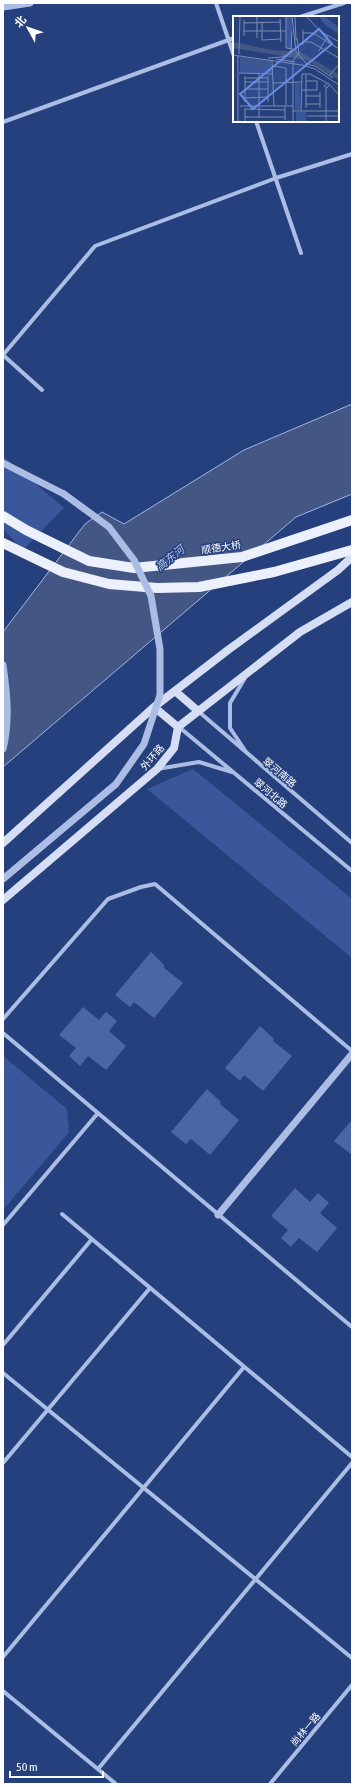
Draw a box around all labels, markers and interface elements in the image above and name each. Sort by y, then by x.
north arrow [8,8,48,48]
text: 北 [12,14,28,30]
inset map [233,16,339,122]
street label: 顺德大桥 [200,539,242,556]
water label: 高东河 [153,542,188,573]
street label: 外环路 [138,742,166,772]
street label: 翠河南路 [261,755,299,789]
street label: 翠河北路 [252,776,290,810]
street label: 尚林一路 [288,1710,322,1748]
scale bar [10,1753,103,1779]
text: 50 m [16,1760,38,1774]

